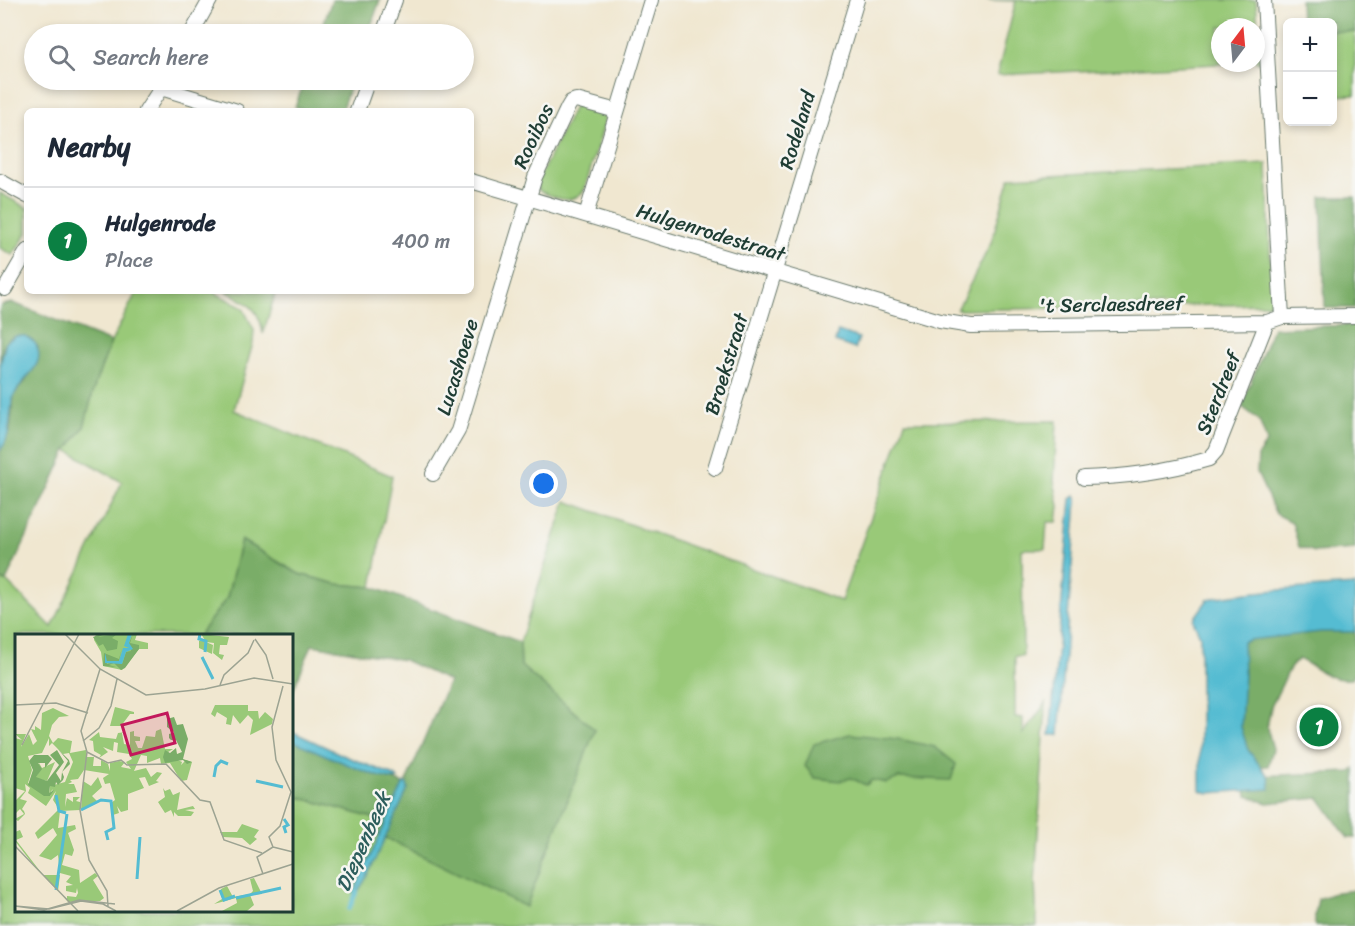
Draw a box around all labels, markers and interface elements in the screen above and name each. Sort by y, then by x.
north arrow [1211,18,1265,72]
map controls [1283,18,1337,126]
button: + [1283,18,1337,72]
search box [24,24,474,90]
text: Search here [93,38,209,77]
icon: search [45,41,78,74]
button: − [1283,72,1337,126]
street label: Rodeland [769,85,826,174]
street label: Rooibos [503,97,564,175]
text: Nearby [48,124,130,170]
street label: Hulgenrodestraat [632,193,791,272]
text: Hulgenrode [105,204,216,243]
text: 1 [63,224,72,259]
text: 400 m [392,224,450,259]
text: Place [105,243,153,278]
street label: 't Serclaesdreef [1038,286,1186,323]
street label: Broekstraat [694,308,759,420]
street label: Lucashoeve [426,314,489,420]
street label: Sterdreef [1186,344,1252,440]
your location [529,469,558,498]
inset map [15,634,292,911]
pin: 1 [1300,704,1338,750]
water label: Diepenbeek [324,783,403,898]

